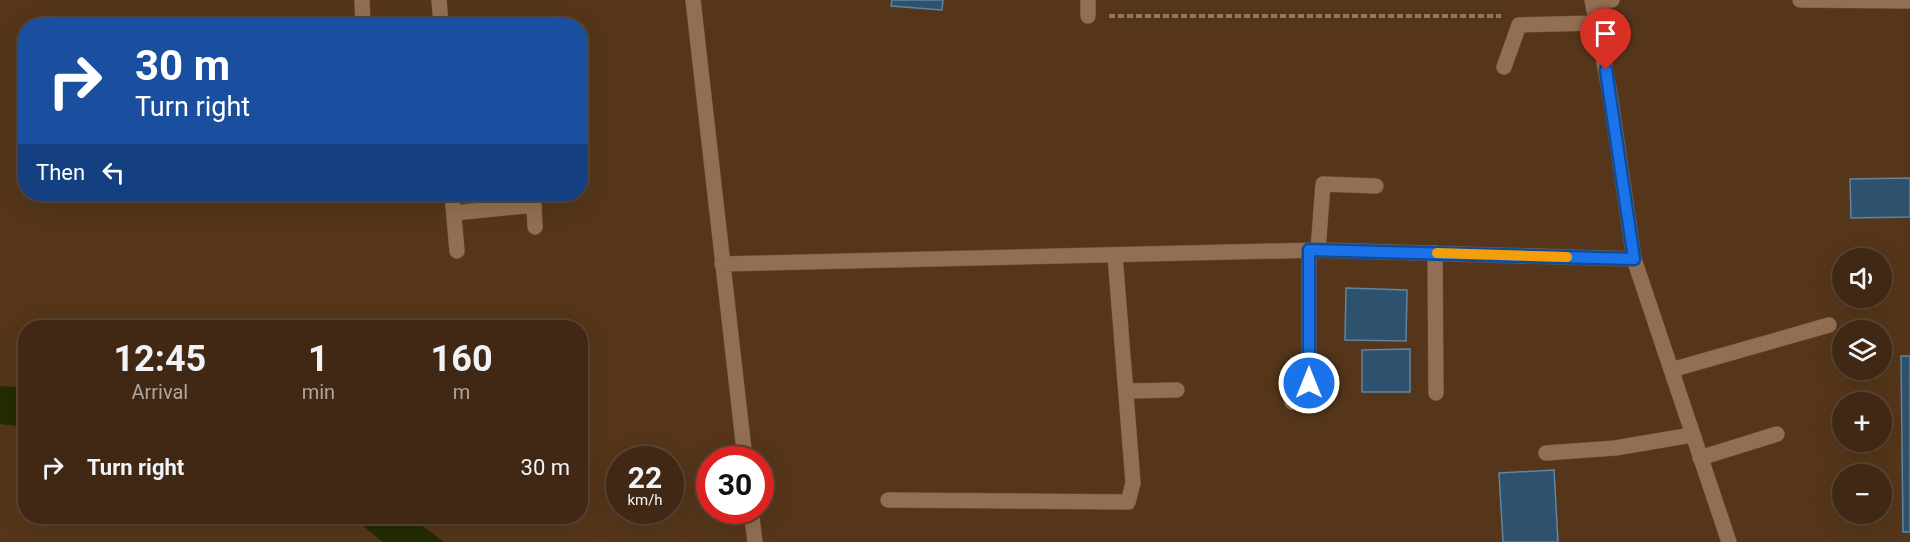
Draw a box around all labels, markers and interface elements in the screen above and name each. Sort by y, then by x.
pin [1580,8,1631,70]
icon: arrive [1589,17,1622,50]
text: 30 m [135,41,230,90]
icon: right [36,42,114,120]
text: Turn right [135,91,250,123]
icon: left [97,156,130,189]
text: Then [36,160,85,185]
map controls [1832,248,1892,524]
button: sound [1832,248,1892,308]
button: layers [1832,320,1892,380]
text: 12:45 [113,338,206,380]
text: 1 [308,338,329,380]
text: 160 [431,338,493,380]
position arrow [1277,351,1341,415]
text: Arrival [131,380,188,404]
text: min [302,380,335,404]
text: m [453,380,470,404]
button: + [1832,392,1892,452]
speed limit sign: 30 [696,446,774,524]
icon: right [36,451,69,484]
text: Turn right [87,455,184,480]
text: 30 m [521,455,570,480]
text: 22 [628,460,662,495]
button: − [1832,464,1892,524]
text: km/h [627,491,663,509]

